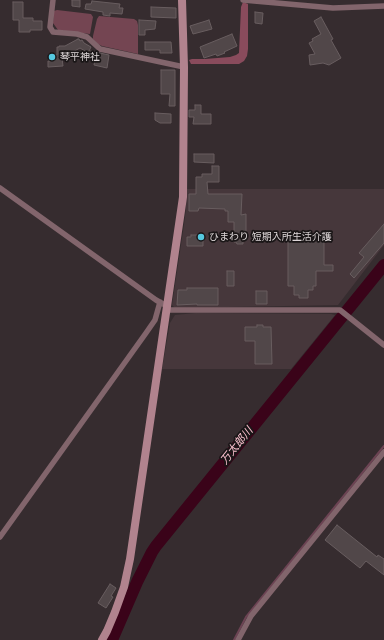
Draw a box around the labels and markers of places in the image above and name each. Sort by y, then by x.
place label: 琴平神社 [60,51,100,63]
marker: 琴平神社 [47,52,57,62]
place label: ひまわり 短期入所生活介護 [209,231,332,243]
marker: ひまわり 短期入所生活介護 [196,232,206,242]

